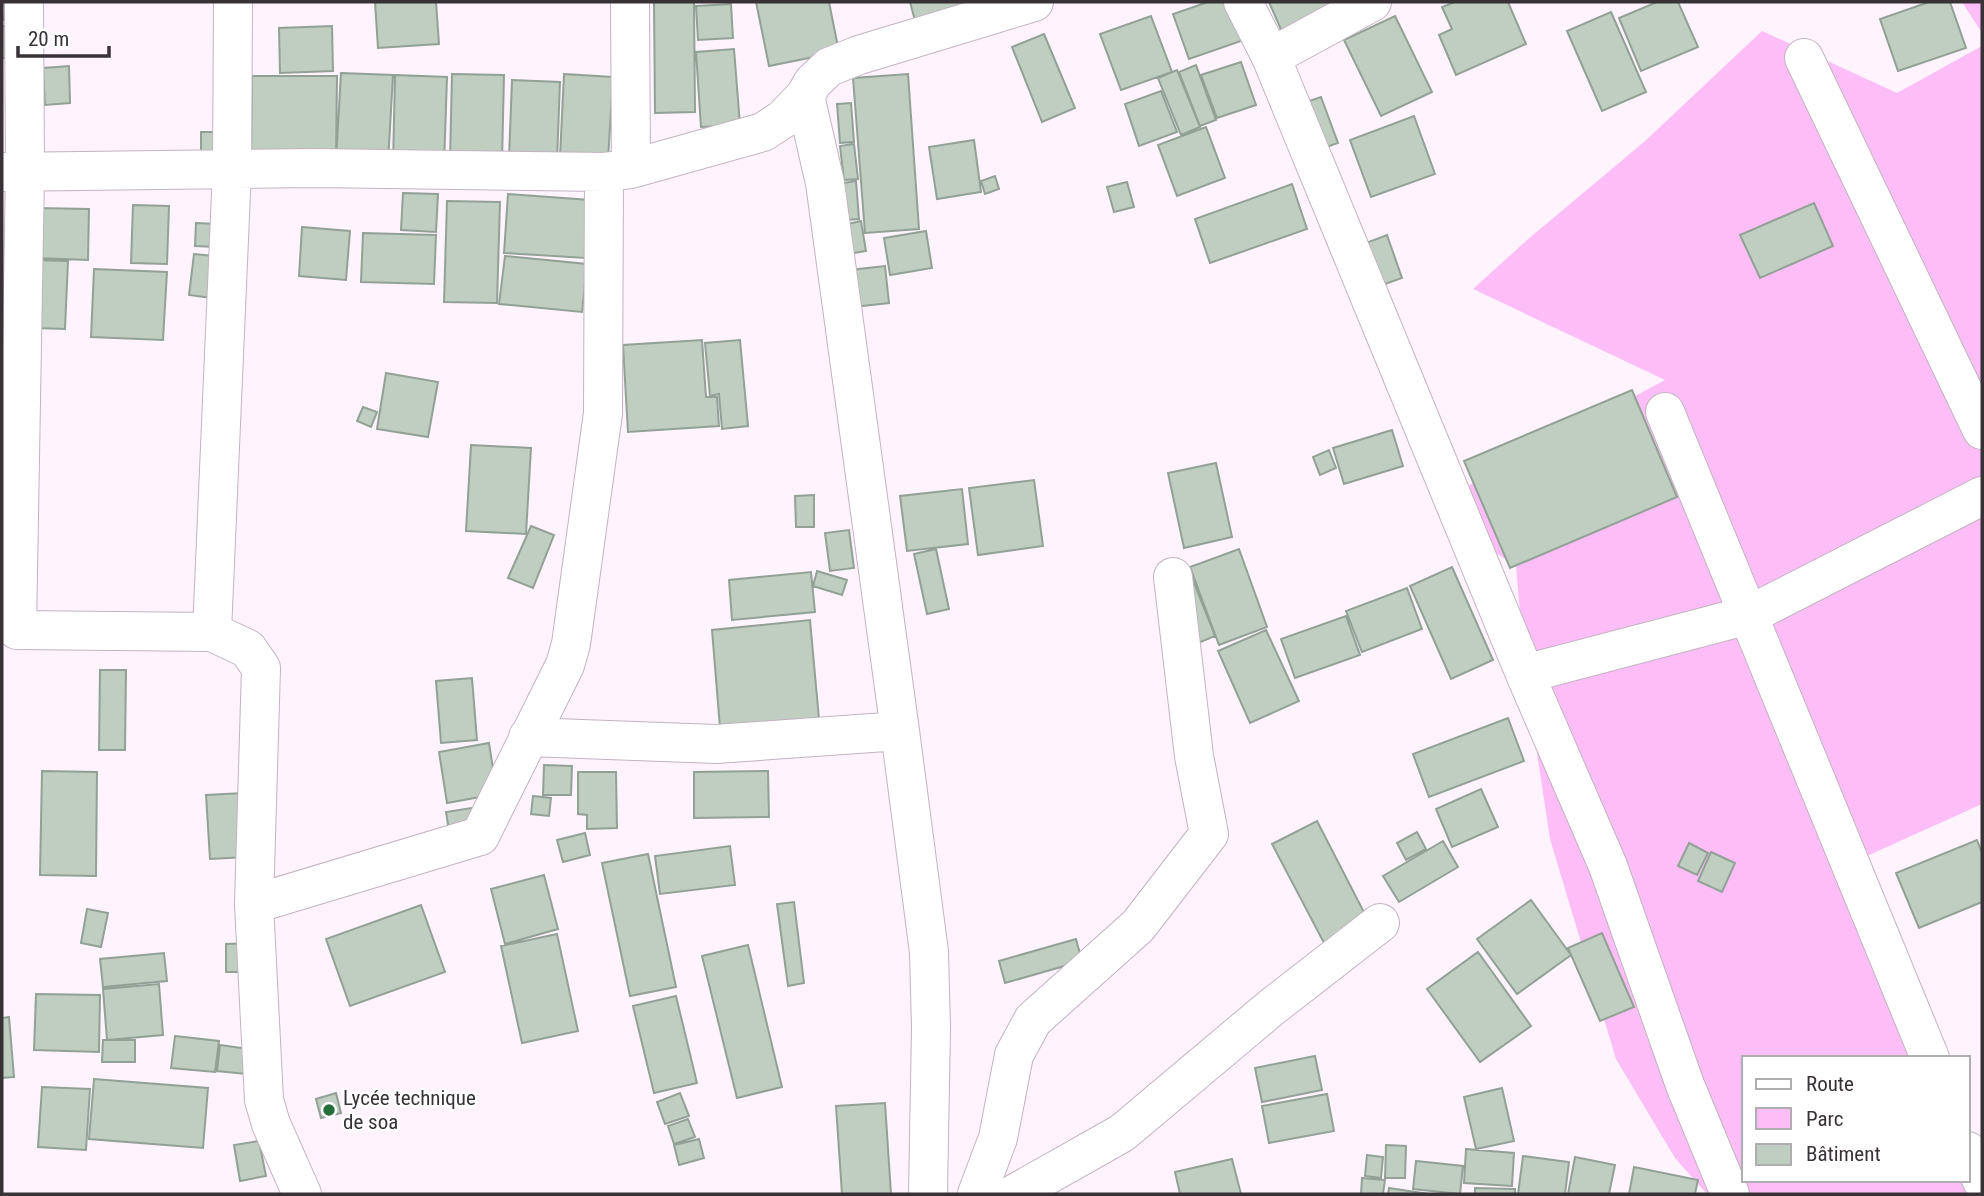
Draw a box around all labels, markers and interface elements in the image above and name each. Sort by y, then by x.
scale bar [18,14,108,58]
text: 20 m [28,27,69,51]
legend [1742,1056,1970,1182]
text: Route [1806,1072,1854,1096]
place label: Lycée technique de soa [343,1086,476,1134]
marker: Lycée technique de soa [321,1102,337,1118]
text: Parc [1806,1107,1844,1131]
text: Bâtiment [1806,1142,1881,1166]

